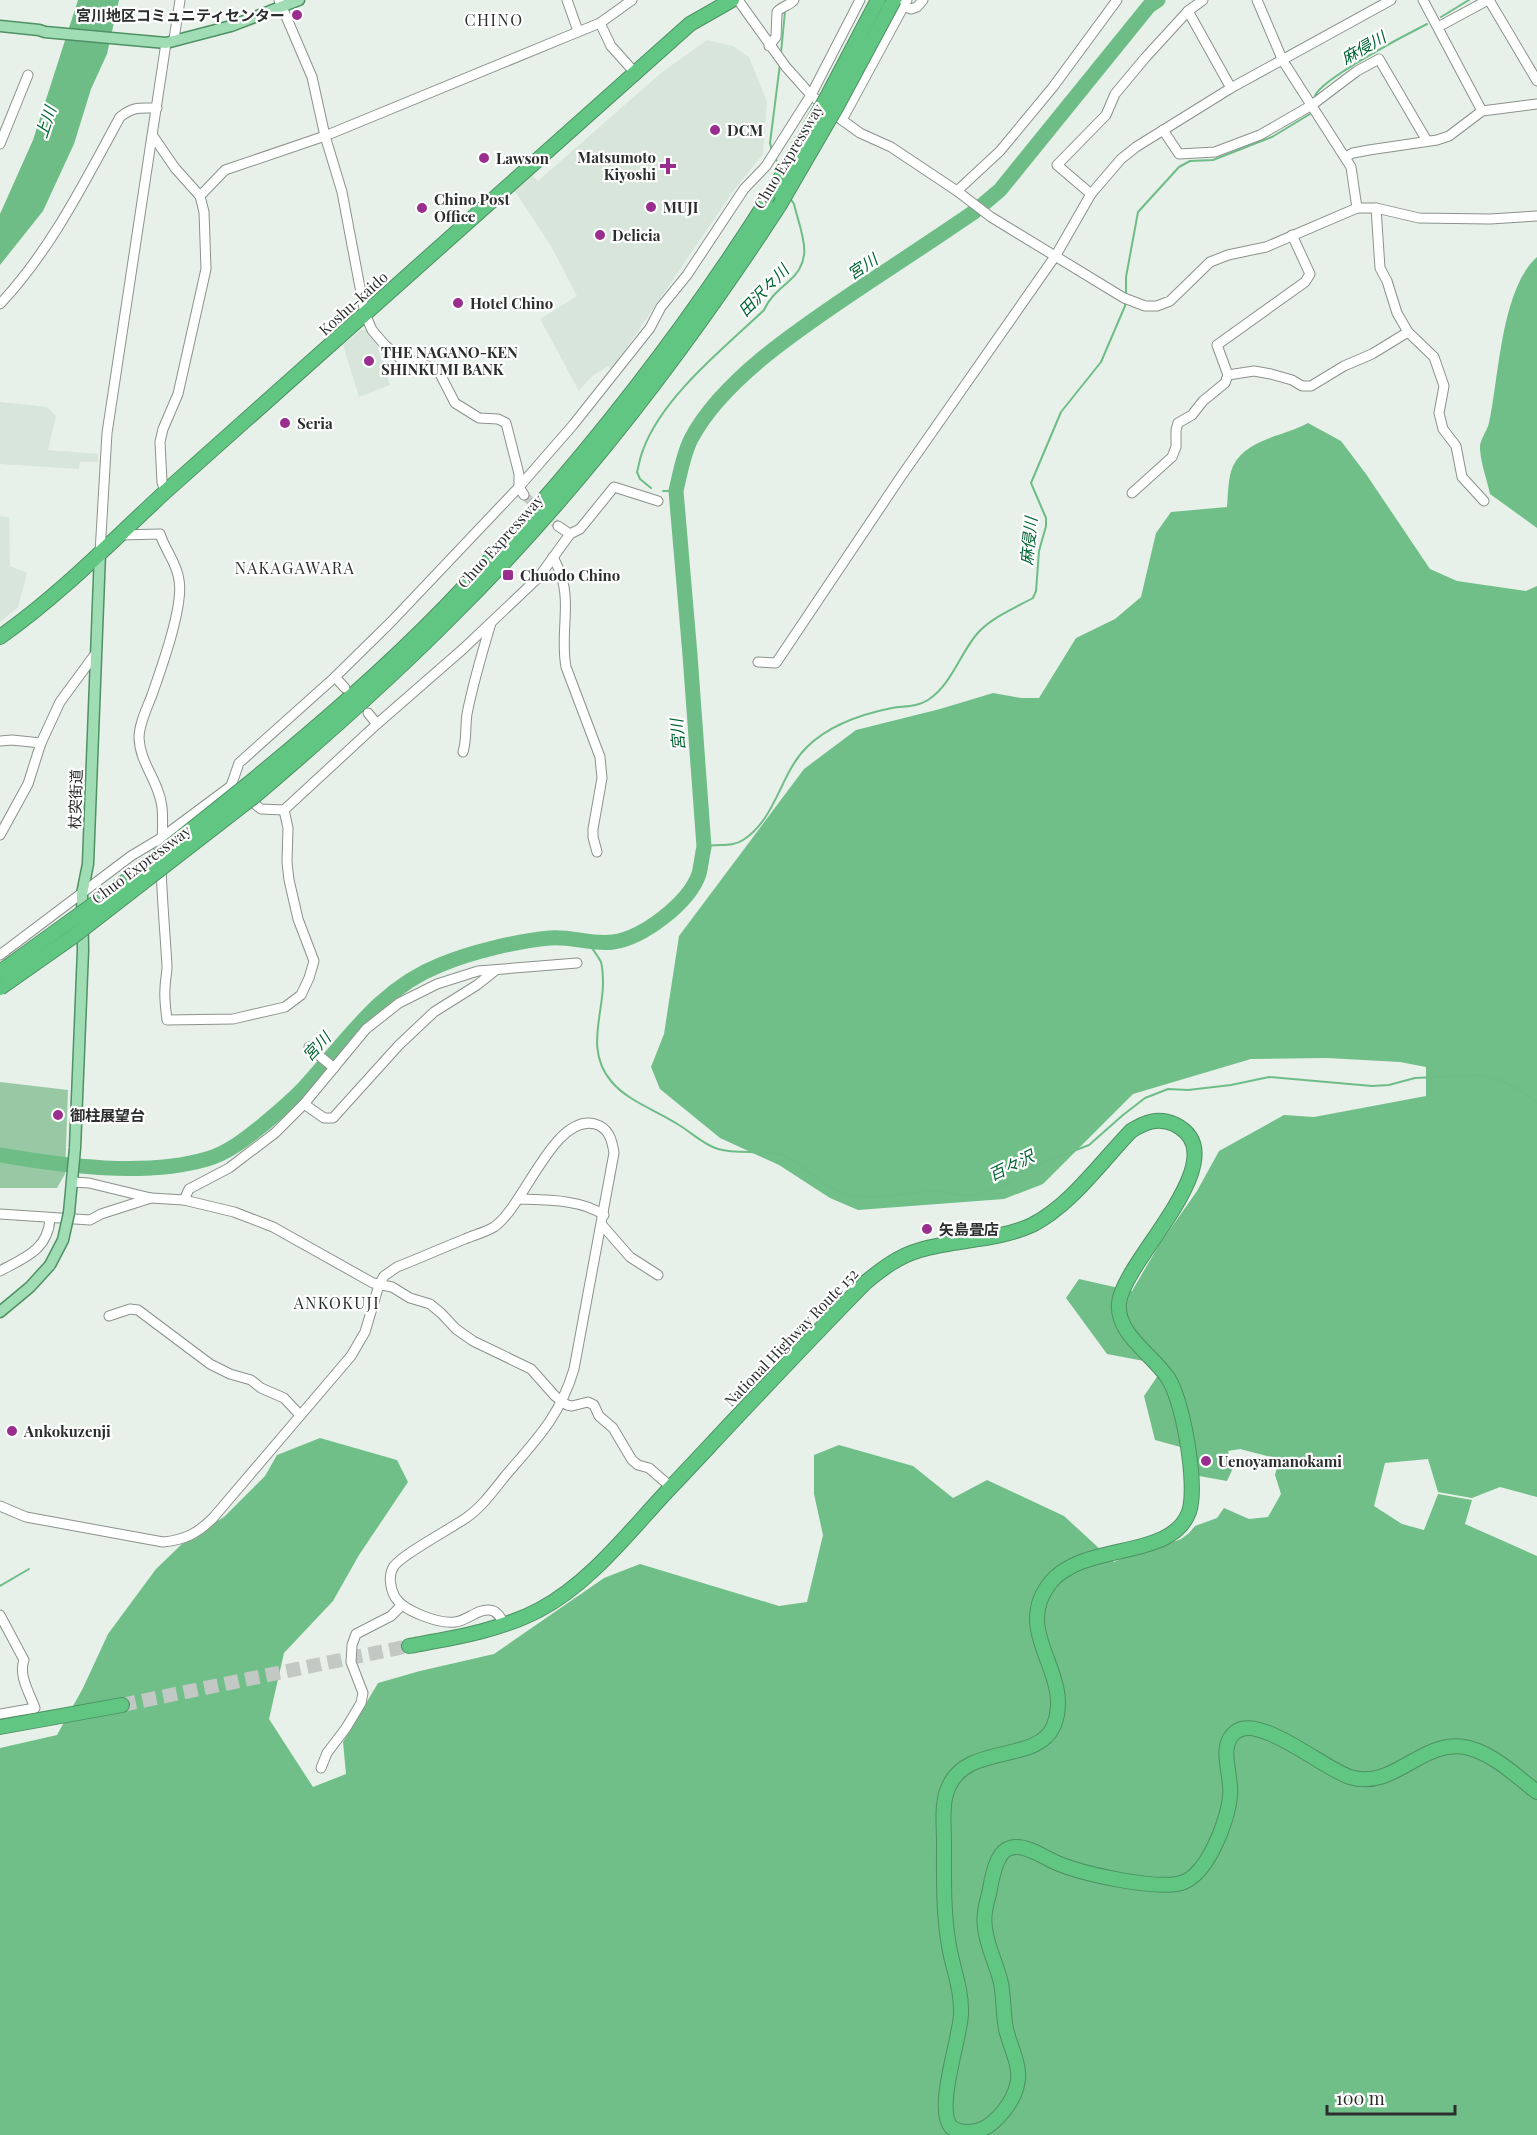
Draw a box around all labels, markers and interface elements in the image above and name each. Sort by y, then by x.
place label: 宮川地区コミュニティセンター [76,5,285,25]
marker: 宮川地区コミュニティセンター [290,8,304,22]
district label: CHINO [464,9,524,30]
water label: 麻侵川 [1337,25,1391,68]
street label: Chuo Expressway [749,99,827,212]
water label: 上川 [30,102,61,140]
place label: DCM [727,120,763,140]
marker: DCM [708,123,722,137]
place label: Matsumoto Kiyoshi [577,147,656,184]
place label: Lawson [496,148,550,168]
marker: Lawson [477,151,491,165]
marker: Matsumoto Kiyoshi [661,159,675,173]
place label: Chino Post Office [434,189,510,226]
place label: MUJI [663,197,699,217]
marker: MUJI [644,200,658,214]
marker: Chino Post Office [415,201,429,215]
place label: Delicia [612,225,661,245]
marker: Delicia [593,228,607,242]
water label: 宮川 [843,247,883,284]
water label: 田沢々川 [733,258,794,320]
street label: Koshu-kaido [314,267,392,339]
place label: Hotel Chino [470,293,553,313]
marker: Hotel Chino [451,296,465,310]
place label: THE NAGANO-KEN SHINKUMI BANK [381,342,518,379]
marker: THE NAGANO-KEN SHINKUMI BANK [362,354,376,368]
place label: Seria [297,413,333,433]
marker: Seria [278,416,292,430]
street label: Chuo Expressway [453,490,548,592]
water label: 麻侵川 [1015,514,1041,566]
district label: NAKAGAWARA [235,557,355,578]
place label: Chuodo Chino [520,565,620,585]
marker: Chuodo Chino [501,568,515,582]
water label: 宮川 [665,716,689,752]
street label: 杖突街道 [64,769,86,829]
street label: Chuo Expressway [87,820,195,908]
water label: 宮川 [297,1026,336,1065]
place label: 御柱展望台 [70,1105,145,1125]
marker: 御柱展望台 [51,1108,65,1122]
water label: 百々沢 [985,1144,1039,1185]
place label: 矢島畳店 [939,1219,999,1239]
marker: 矢島畳店 [920,1222,934,1236]
street label: National Highway Route 152 [720,1264,862,1410]
district label: ANKOKUJI [293,1292,380,1313]
place label: Ankokuzenji [23,1421,111,1441]
marker: Ankokuzenji [5,1424,19,1438]
place label: Uenoyamanokami [1218,1451,1342,1471]
marker: Uenoyamanokami [1199,1454,1213,1468]
scale bar [1327,2078,1454,2116]
text: 100 m [1336,2086,1385,2110]

